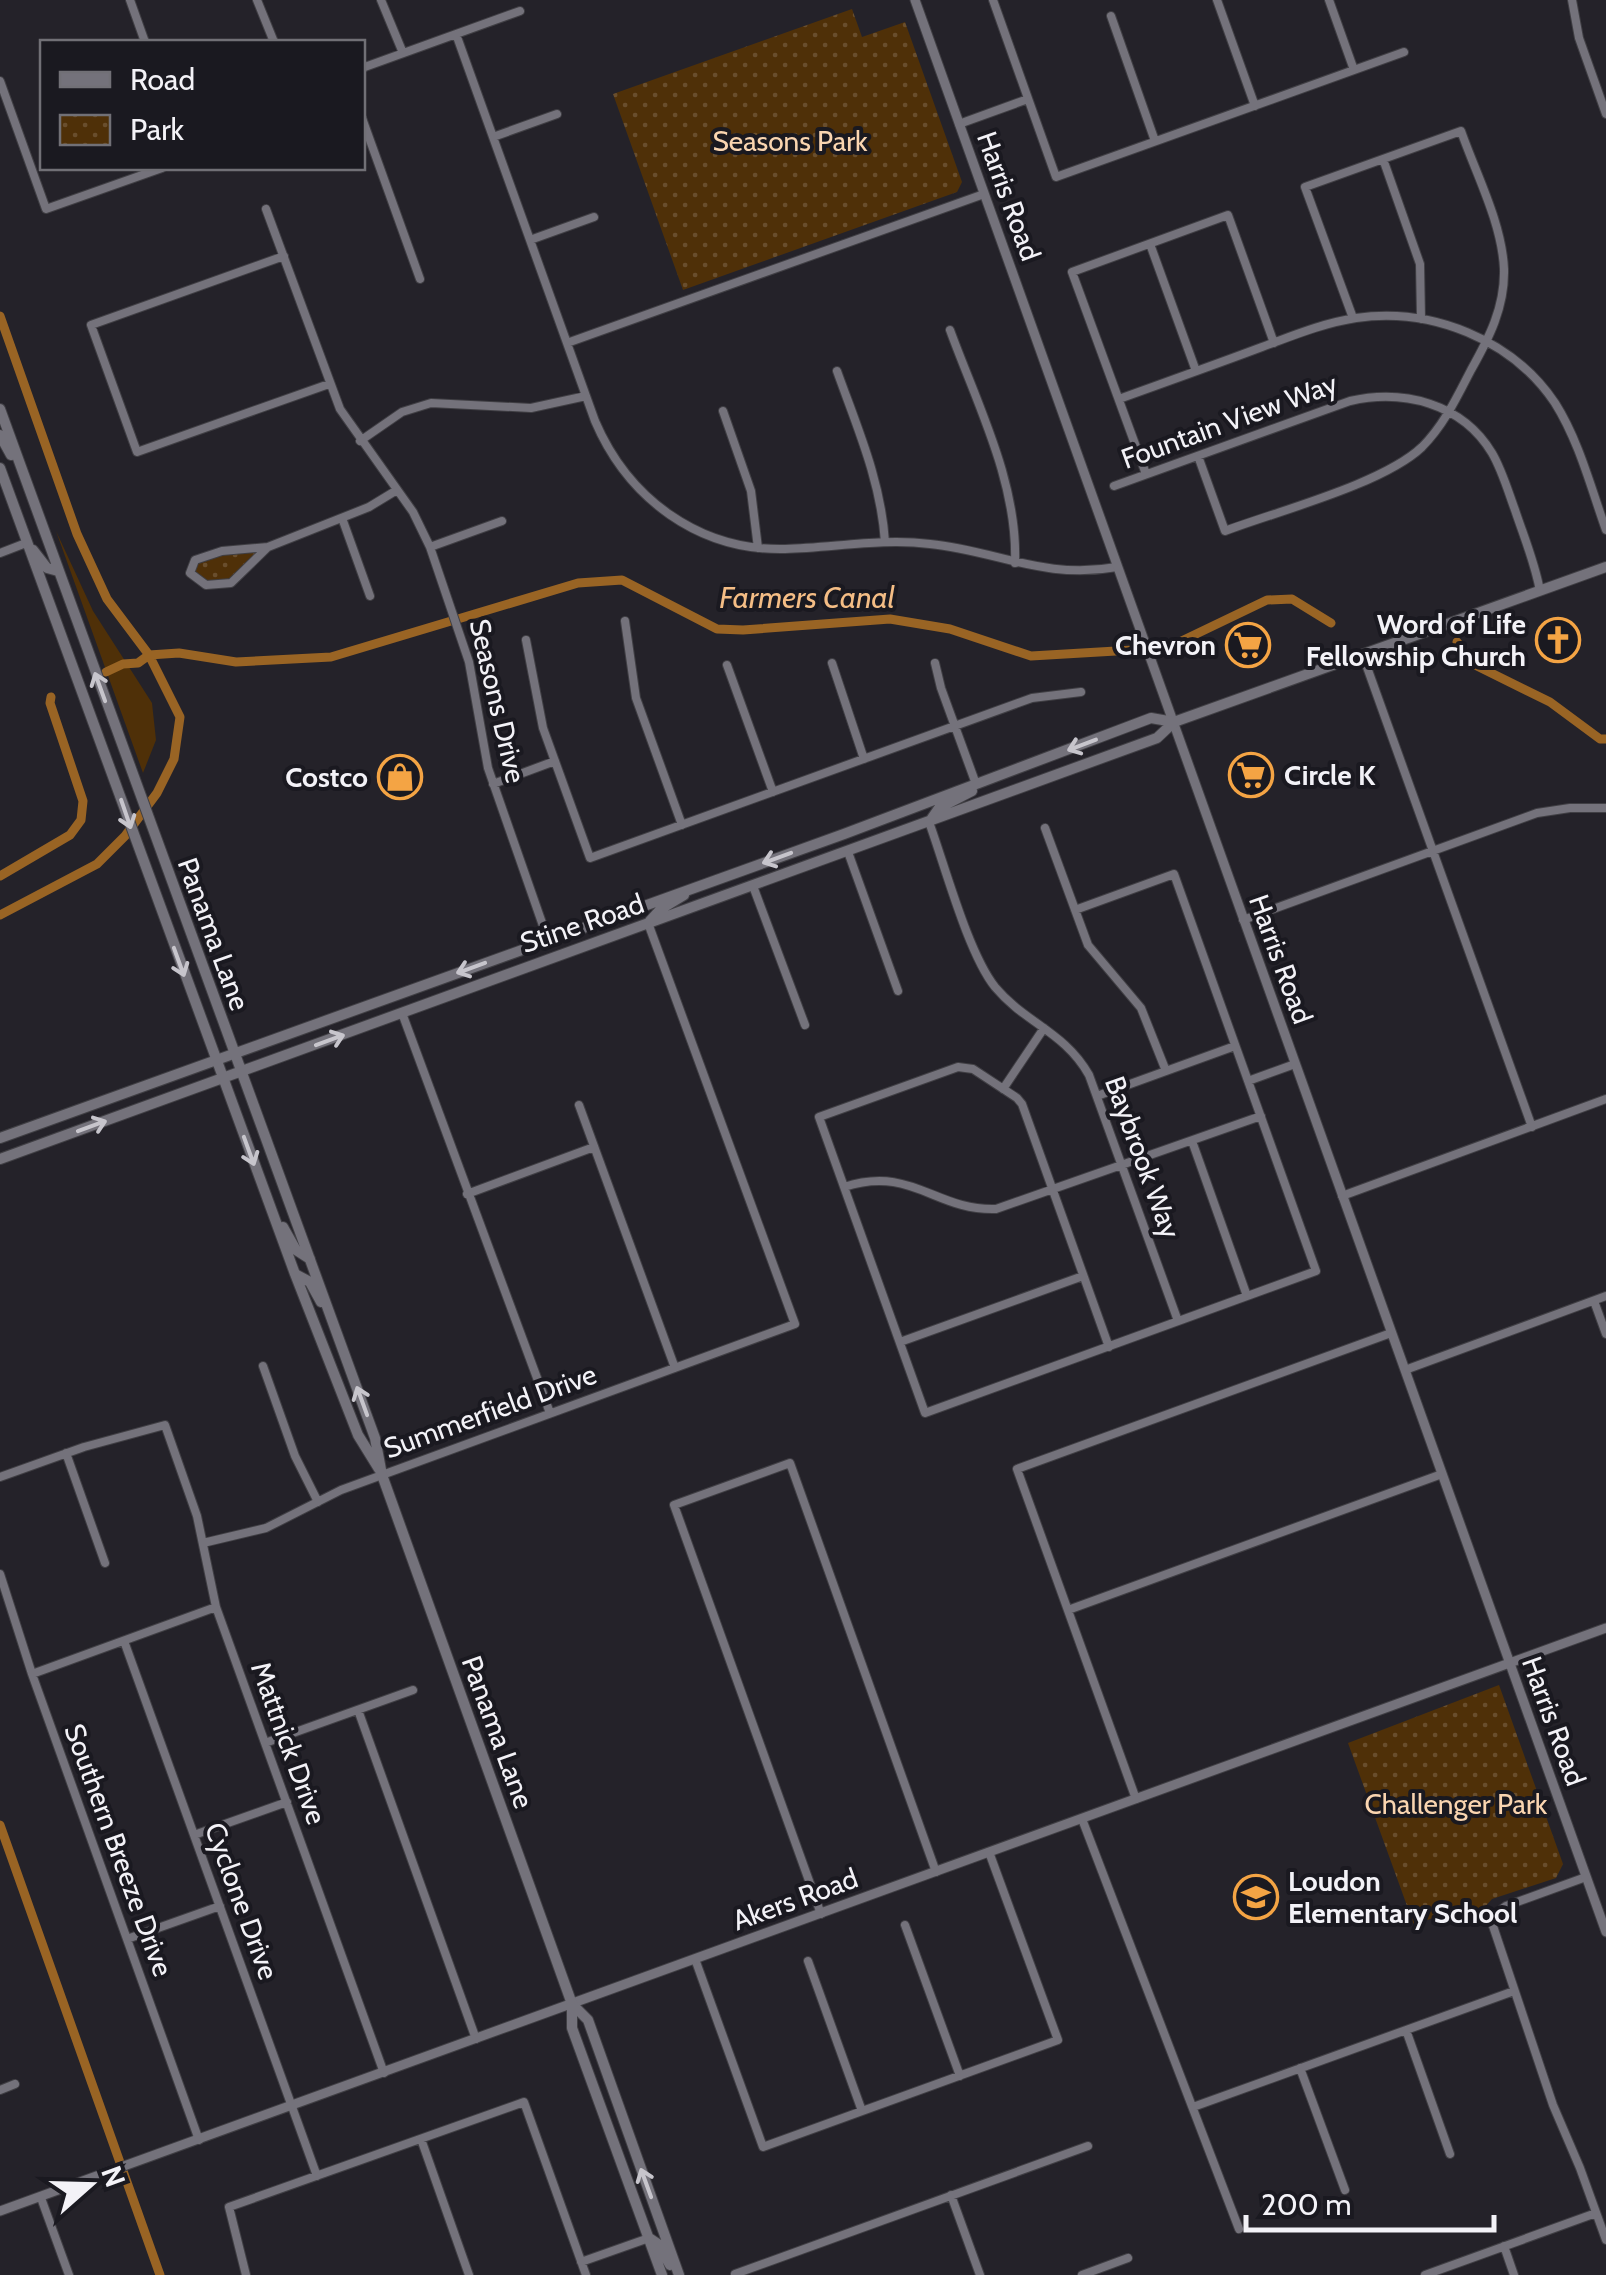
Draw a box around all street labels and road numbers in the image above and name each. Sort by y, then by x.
street label: Harris Road [970,127,1048,265]
street label: Fountain View Way [1116,366,1342,476]
street label: Seasons Drive [463,616,533,786]
street label: Panama Lane [171,853,257,1015]
street label: Stine Road [516,886,648,960]
street label: Harris Road [1242,890,1320,1028]
street label: Baybrook Way [1098,1071,1188,1243]
street label: Summerfield Drive [379,1357,601,1465]
street label: Panama Lane [455,1651,541,1813]
street label: Harris Road [1515,1652,1593,1790]
street label: Mattnick Drive [244,1657,334,1829]
street label: Southern Breeze Drive [58,1719,180,1981]
street label: Cyclone Drive [198,1818,286,1984]
street label: Akers Road [728,1861,862,1937]

